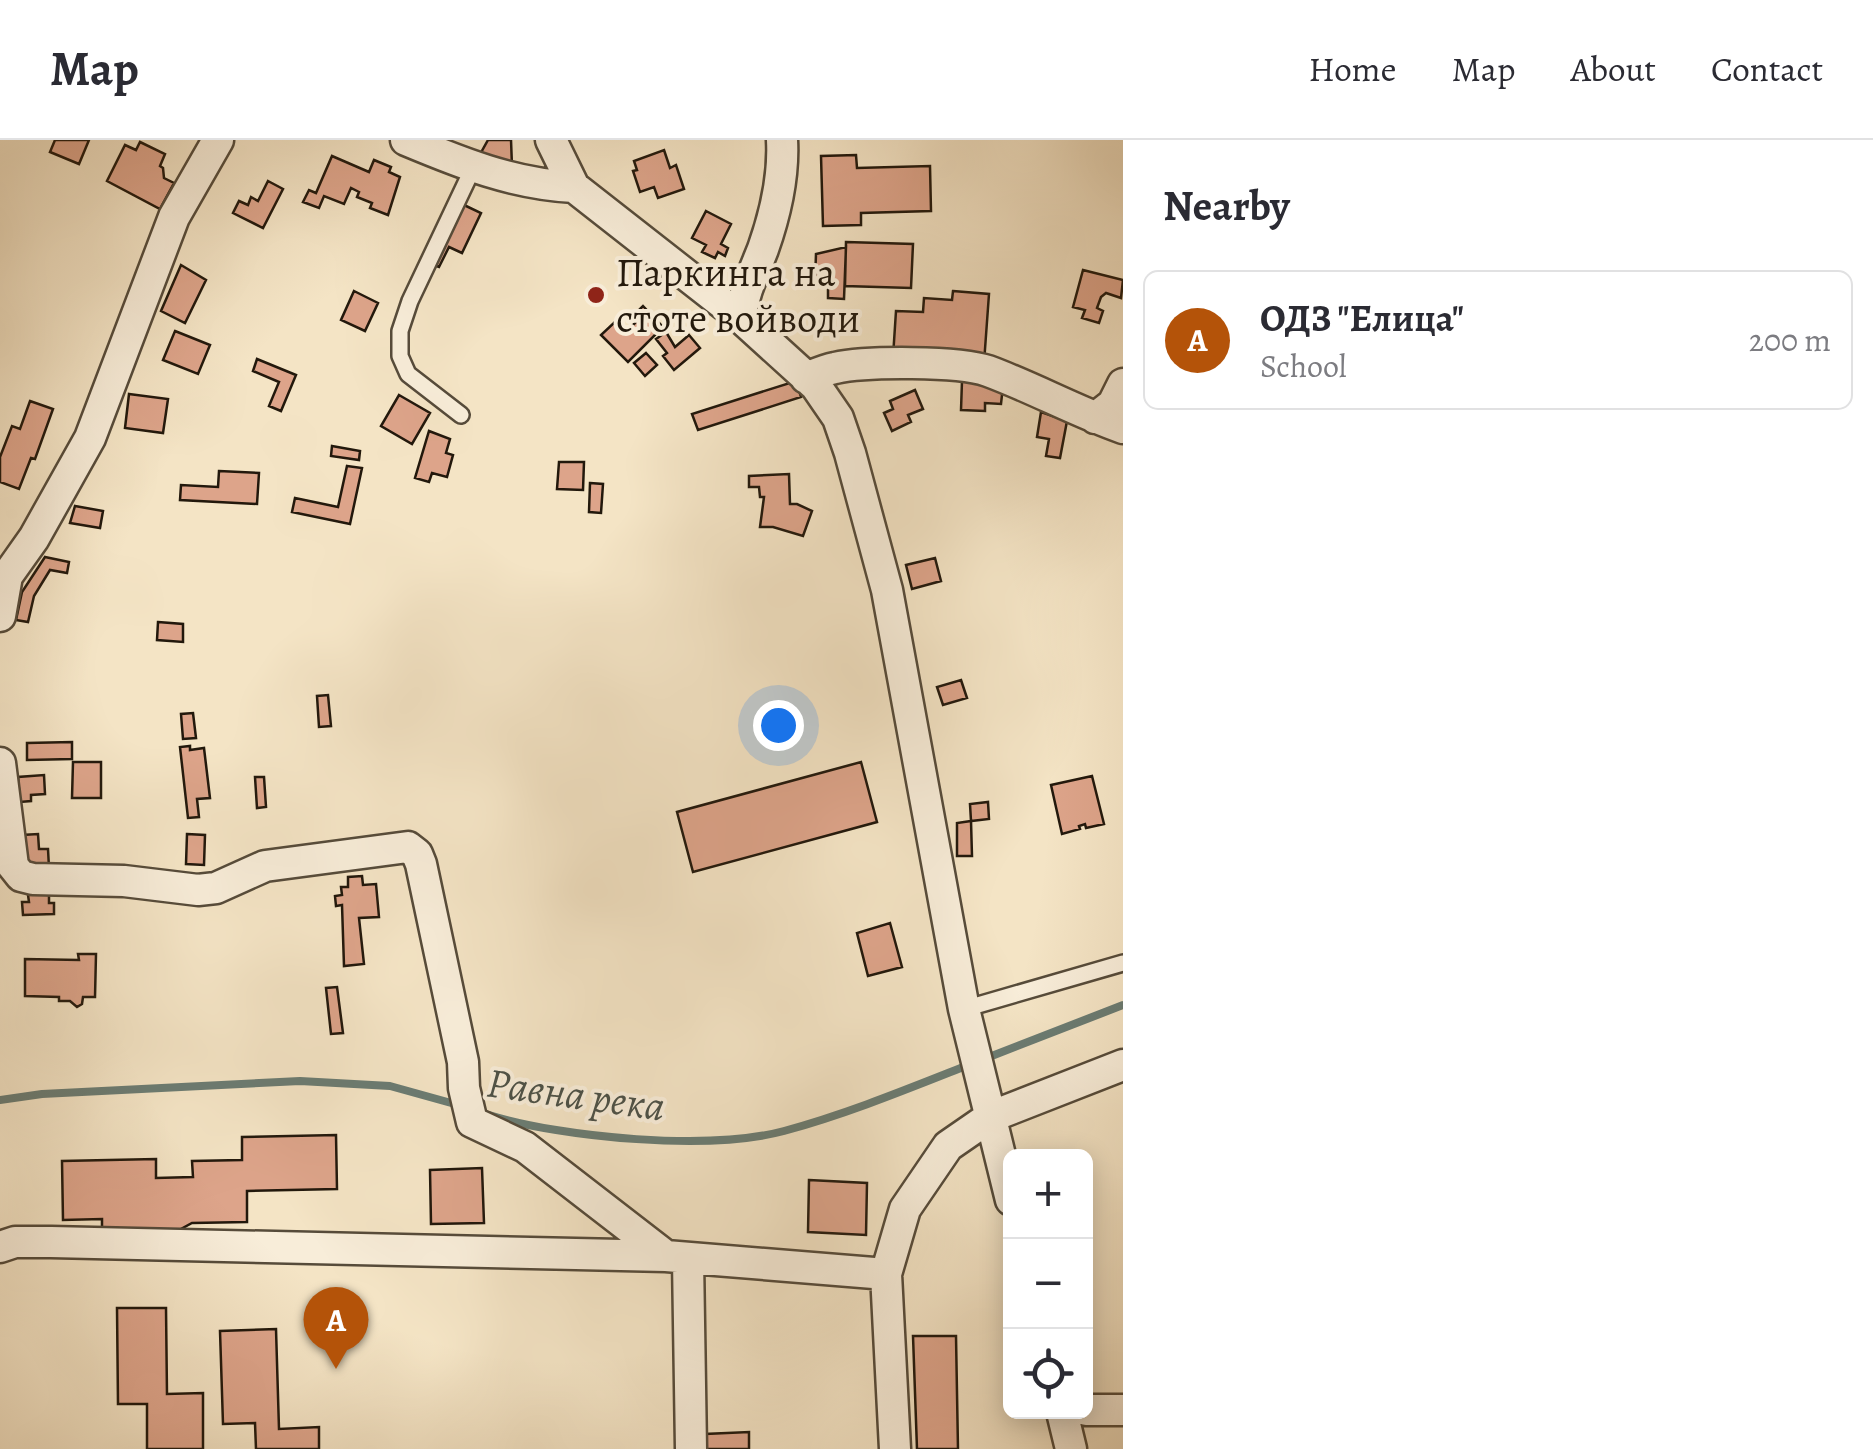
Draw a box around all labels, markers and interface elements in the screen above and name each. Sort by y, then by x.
text: Map [50,36,139,102]
text: Home [1308,45,1396,93]
text: Map [1451,45,1515,93]
text: About [1570,45,1656,93]
text: Contact [1711,45,1823,93]
text: Nearby [1163,177,1290,234]
place label: Паркинга на стоте войводи [616,245,860,346]
marker: Паркинга на стоте войводи [585,284,607,306]
text: ОДЗ "Елица" [1260,292,1464,344]
text: A [1187,318,1208,362]
text: 200 m [1749,318,1831,362]
text: School [1260,344,1347,388]
your location [753,700,804,751]
water label: Равна река [483,1053,669,1135]
map controls [1003,1149,1093,1419]
button: + [1003,1149,1093,1239]
button: − [1003,1239,1093,1329]
pin: A [304,1286,368,1369]
button: locate [1003,1329,1093,1419]

